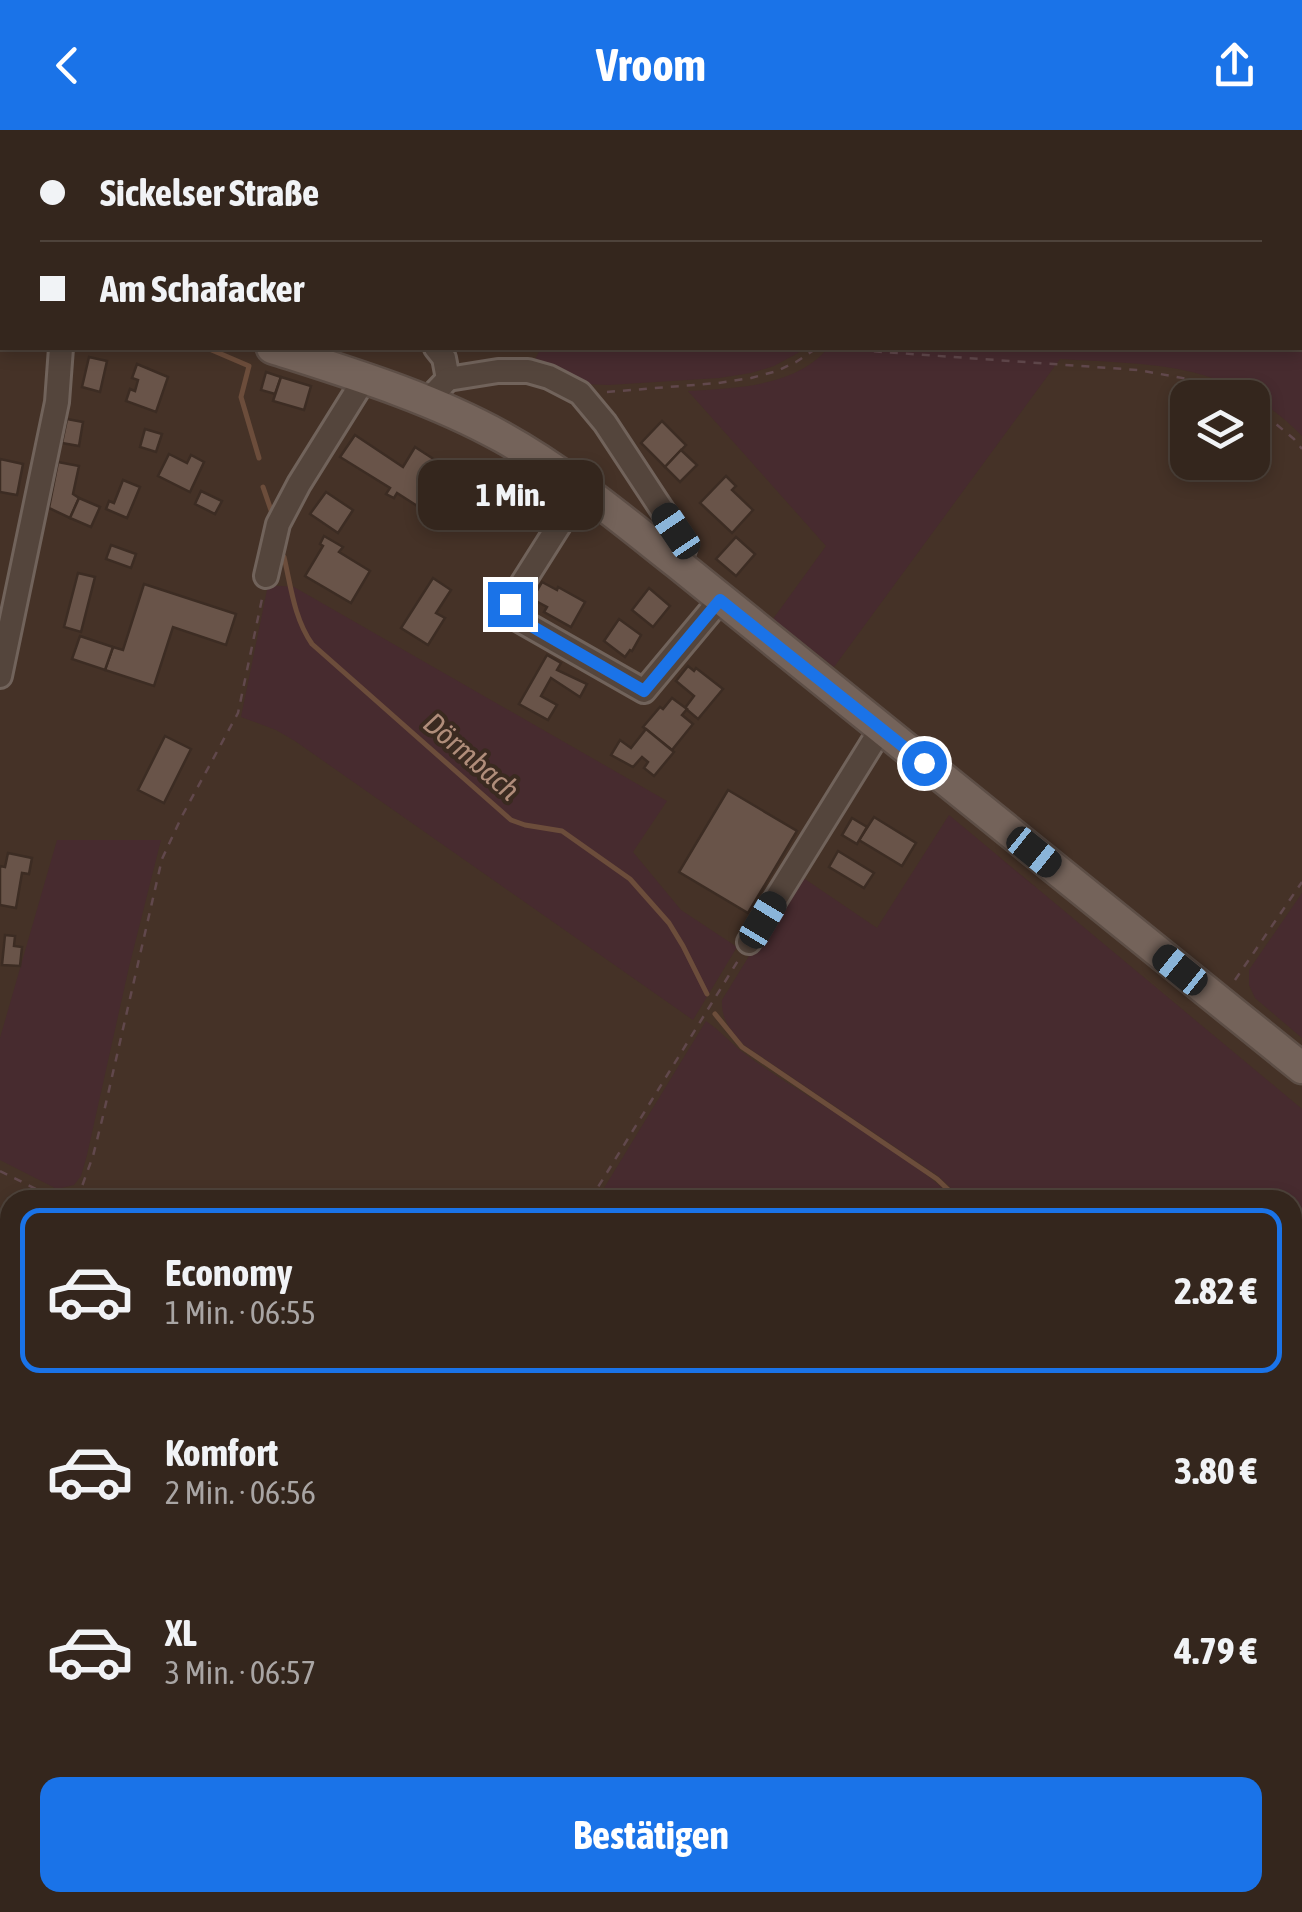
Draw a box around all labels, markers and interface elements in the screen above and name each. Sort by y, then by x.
icon: back [40,38,95,93]
icon: share [1207,38,1262,93]
text: Vroom [596,39,706,91]
text: Sickelser Straße [100,171,319,214]
text: Am Schafacker [100,267,304,310]
map controls [1170,380,1270,480]
button: layers [1170,380,1270,480]
callout: 1 Min. [418,459,602,529]
text: 1 Min. [476,476,545,513]
car [647,498,705,564]
route end [488,582,533,627]
water label: Dörmbach [417,705,527,807]
route start [902,741,947,786]
car [1001,821,1067,883]
car [735,887,791,953]
car [1147,939,1213,1001]
icon: car [45,1246,135,1336]
text: Economy [165,1251,292,1294]
text: 2.82 € [1174,1269,1257,1312]
text: 1 Min. · 06:55 [165,1294,316,1331]
icon: car [45,1426,135,1516]
text: Komfort [165,1431,278,1474]
text: 3.80 € [1174,1449,1257,1492]
text: 2 Min. · 06:56 [165,1474,316,1511]
icon: car [45,1606,135,1696]
text: XL [165,1611,197,1654]
text: 4.79 € [1174,1629,1257,1672]
text: 3 Min. · 06:57 [165,1654,316,1691]
button: Bestätigen [40,1777,1262,1892]

